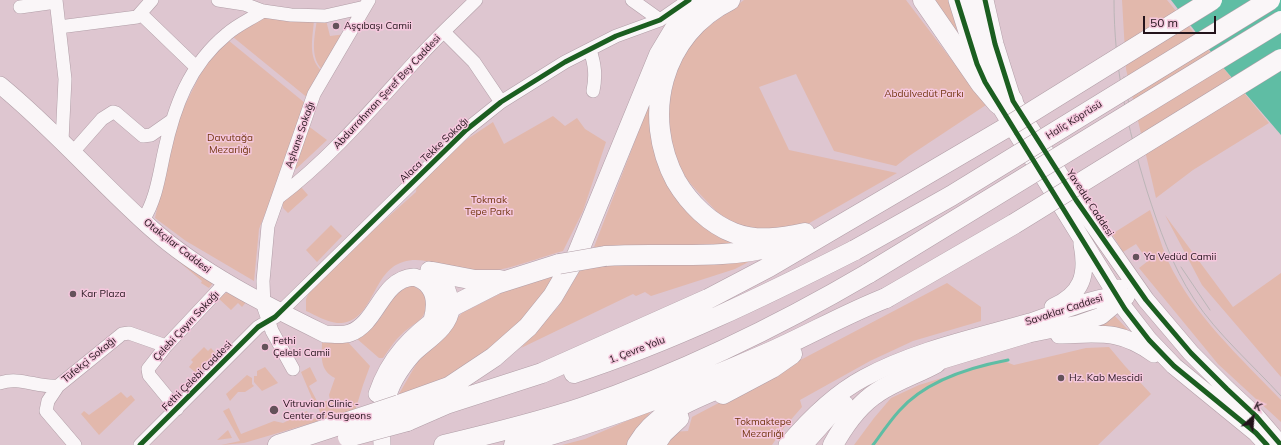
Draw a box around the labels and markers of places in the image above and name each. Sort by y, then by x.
place label: Aşçıbaşı Camii [344,20,412,32]
marker: Aşçıbaşı Camii [331,21,341,31]
place label: Ya Vedüd Camii [1144,251,1216,263]
marker: Ya Vedüd Camii [1131,252,1141,262]
place label: Kar Plaza [81,288,126,300]
marker: Kar Plaza [68,289,78,299]
place label: Fethi Çelebi Camii [273,335,330,358]
marker: Fethi Çelebi Camii [260,342,270,352]
place label: Hz. Kab Mescidi [1069,372,1142,384]
marker: Hz. Kab Mescidi [1056,373,1066,383]
place label: Vitruvian Clinic - Center of Surgeons [283,398,371,422]
marker: Vitruvian Clinic - Center of Surgeons [268,404,280,416]

